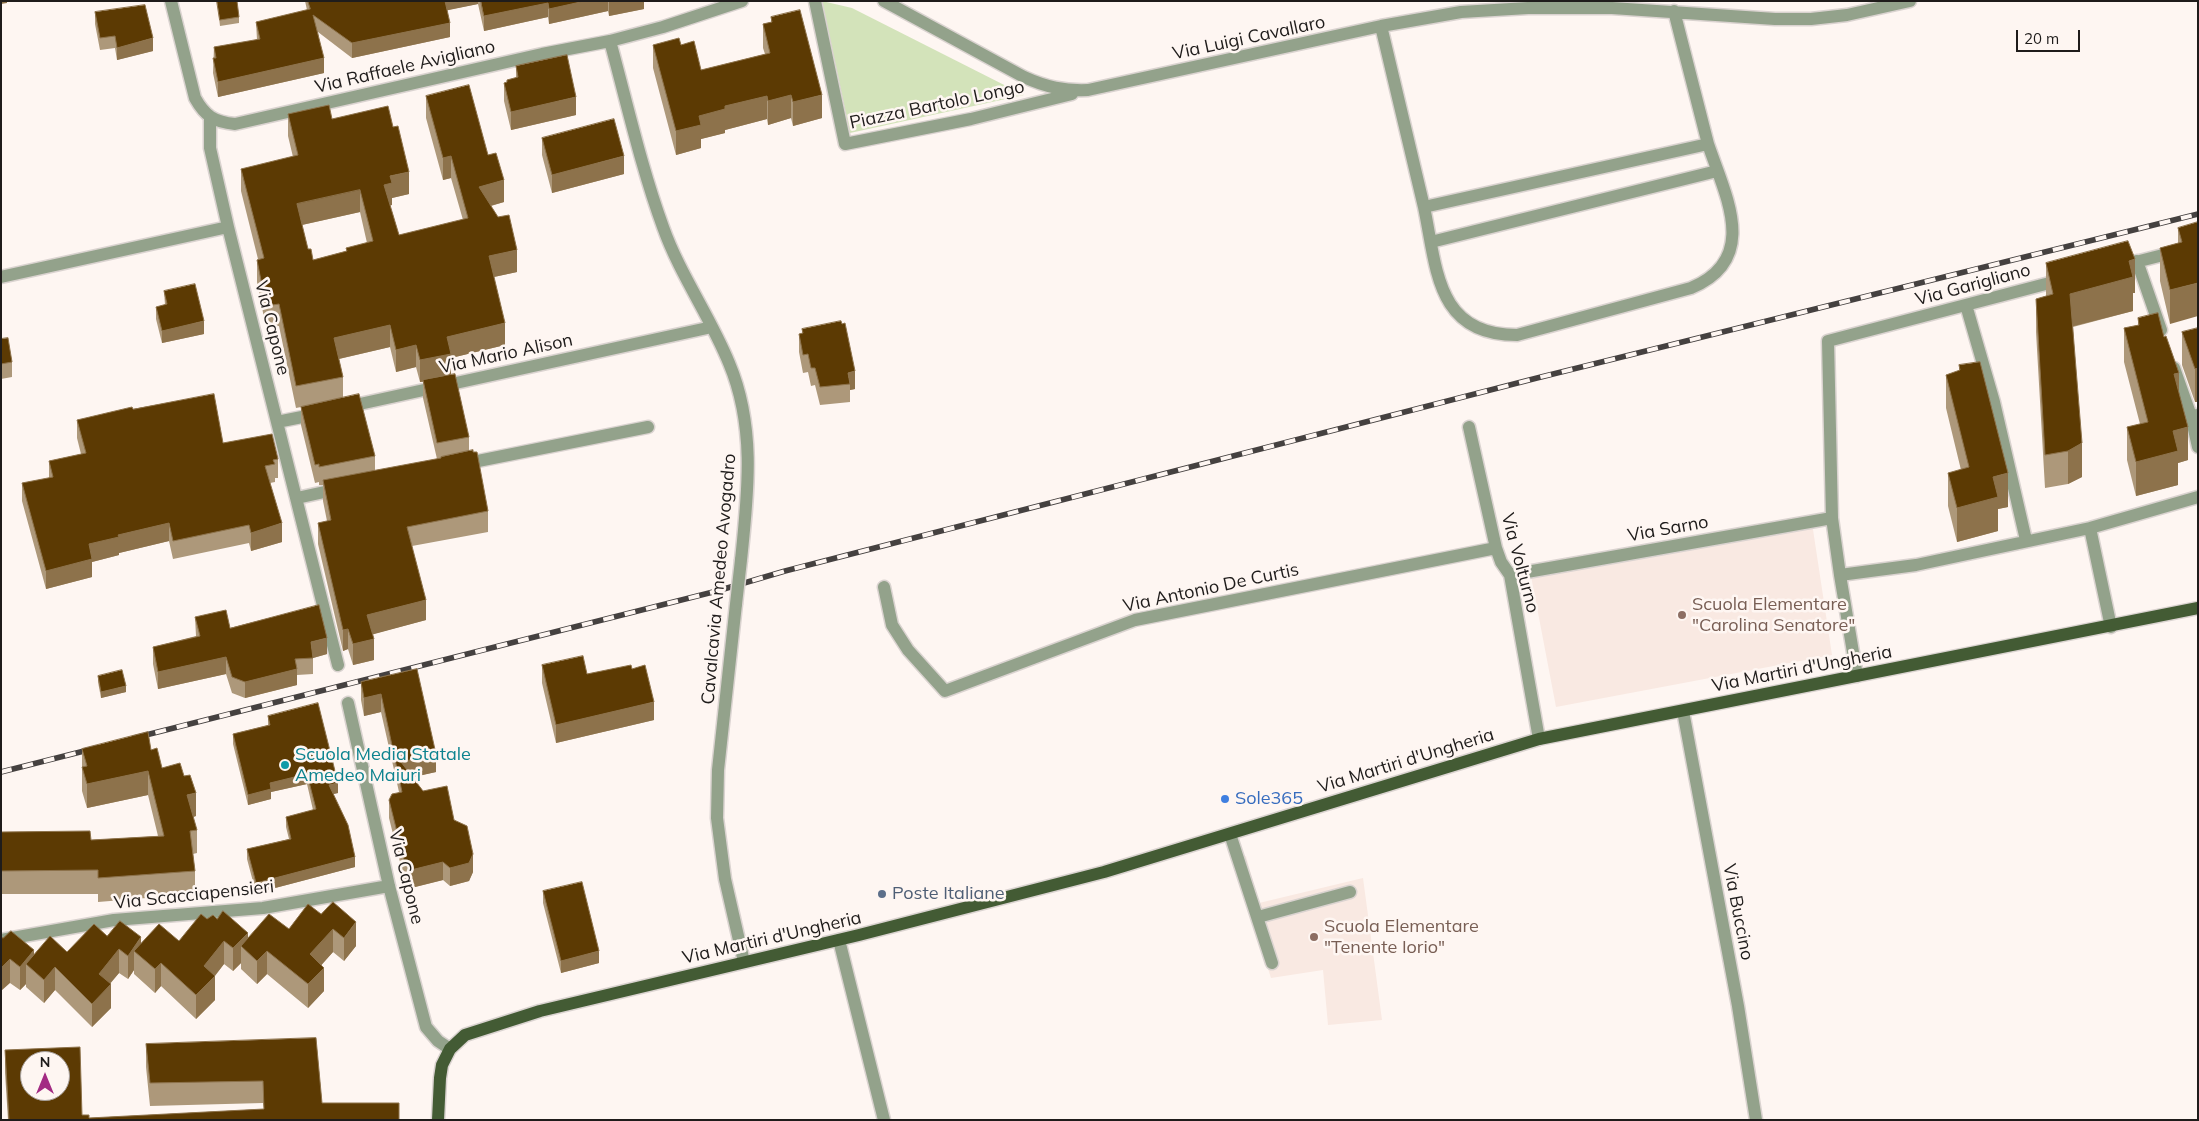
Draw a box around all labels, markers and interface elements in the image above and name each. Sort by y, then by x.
street label: Via Luigi Cavallaro [1171,11,1327,65]
scale bar [2019,20,2083,52]
text: 20 m [2024,29,2059,48]
street label: Via Raffaele Avigliano [313,36,497,98]
street label: Piazza Bartolo Longo [848,76,1026,134]
street label: Via Garigliano [1913,259,2033,311]
street label: Via Capone [250,279,294,377]
street label: Via Mario Alison [437,329,575,379]
street label: Cavalcavia Amedeo Avogadro [697,452,741,706]
street label: Via Volturno [1496,511,1544,615]
street label: Via Sarno [1626,511,1710,547]
street label: Via Antonio De Curtis [1121,559,1301,617]
place label: Scuola Elementare "Carolina Senatore" [1692,594,1855,636]
marker: Scuola Elementare "Carolina Senatore" [1676,609,1688,621]
street label: Via Martiri d'Ungheria [1710,641,1894,697]
street label: Via Martiri d'Ungheria [1315,724,1497,798]
place label: Scuola Media Statale Amedeo Maiuri [295,744,471,786]
marker: Scuola Media Statale Amedeo Maiuri [279,759,291,771]
place label: Sole365 [1235,788,1303,810]
marker: Sole365 [1219,793,1231,805]
street label: Via Capone [384,828,428,926]
street label: Via Buccino [1718,862,1758,962]
street label: Via Scacciapensieri [113,876,275,914]
place label: Poste Italiane [892,883,1005,905]
marker: Poste Italiane [876,888,888,900]
street label: Via Martiri d'Ungheria [680,907,864,969]
place label: Scuola Elementare "Tenente Iorio" [1324,916,1479,959]
marker: Scuola Elementare "Tenente Iorio" [1308,931,1320,943]
north arrow [20,1051,70,1101]
text: N [40,1053,50,1071]

